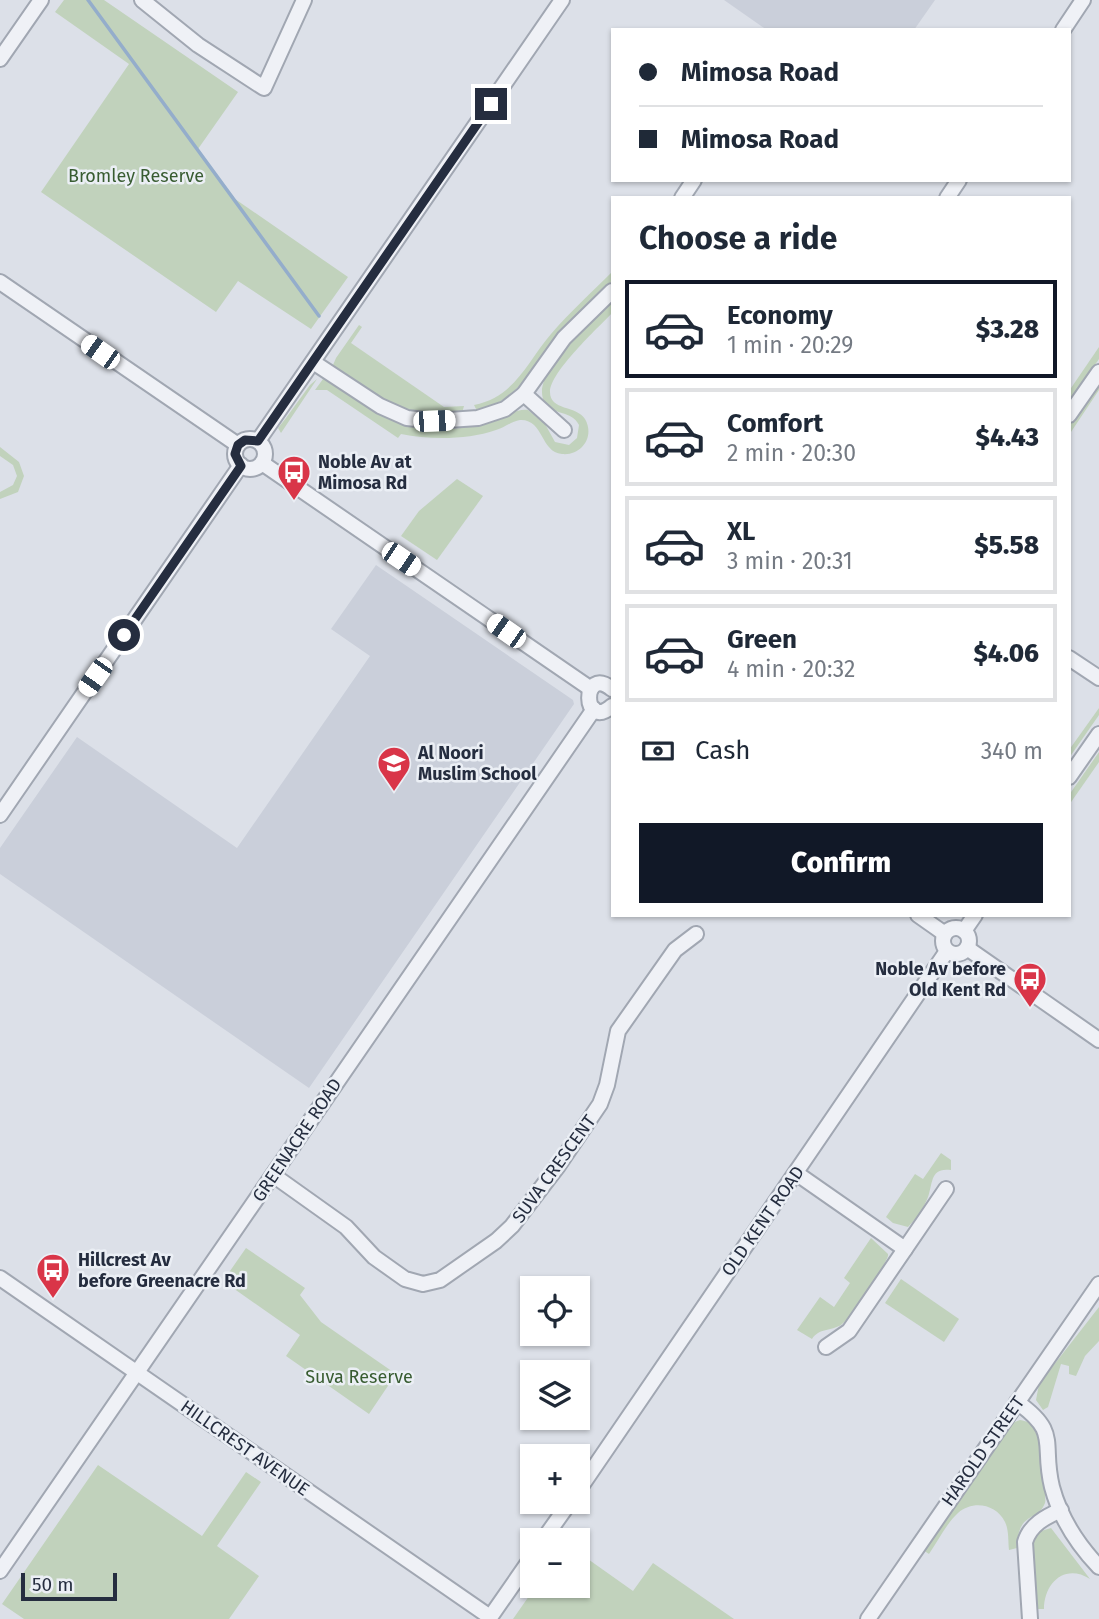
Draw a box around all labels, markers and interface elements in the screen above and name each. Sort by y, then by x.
text: Mimosa Road [681,57,839,88]
route end [475,88,507,120]
text: Mimosa Road [681,124,839,155]
park label: Bromley Reserve [68,165,204,187]
text: Choose a ride [639,219,837,257]
icon: car [643,298,706,361]
text: Economy [727,300,833,331]
text: $3.28 [976,314,1039,345]
car [77,331,124,373]
text: 1 min · 20:29 [727,331,853,359]
icon: car [643,406,706,469]
text: Comfort [727,408,823,439]
car [413,410,456,432]
text: $4.43 [976,422,1039,453]
text: 2 min · 20:30 [727,439,856,467]
place label: Noble Av at Mimosa Rd [318,451,413,494]
bus stop icon: Noble Av at Mimosa Rd [275,453,313,502]
icon: car [643,514,706,577]
text: XL [727,516,755,547]
text: $5.58 [974,530,1039,561]
car [378,539,425,579]
text: 3 min · 20:31 [727,547,853,575]
car [483,610,530,652]
route start [108,619,140,651]
icon: car [643,622,706,685]
text: Green [727,624,797,655]
text: $4.06 [973,638,1039,669]
car [75,654,116,700]
text: 4 min · 20:32 [727,655,855,683]
icon: cash [639,732,677,770]
text: Cash [695,735,751,766]
text: 340 m [981,737,1043,765]
place label: Al Noori Muslim School [417,742,537,785]
school or university icon: Al Noori Muslim School [375,744,413,793]
button: Confirm [639,823,1043,903]
place label: Noble Av before Old Kent Rd [875,958,1006,1001]
bus stop icon: Noble Av before Old Kent Rd [1011,960,1049,1009]
street label: GREENACRE ROAD [248,1074,346,1206]
street label: SUVA CRESCENT [507,1110,601,1227]
street label: OLD KENT ROAD [717,1162,809,1280]
place label: Hillcrest Av before Greenacre Rd [78,1249,246,1292]
bus stop icon: Hillcrest Av before Greenacre Rd [34,1251,72,1300]
map controls [520,1276,590,1598]
button: locate [520,1276,590,1346]
button: layers [520,1360,590,1430]
park label: Suva Reserve [305,1366,413,1388]
street label: HAROLD STREET [937,1391,1029,1510]
street label: HILLCREST AVENUE [176,1395,314,1501]
button: + [520,1444,590,1514]
button: − [520,1528,590,1598]
scale bar [21,1570,117,1602]
text: 50 m [32,1573,73,1596]

